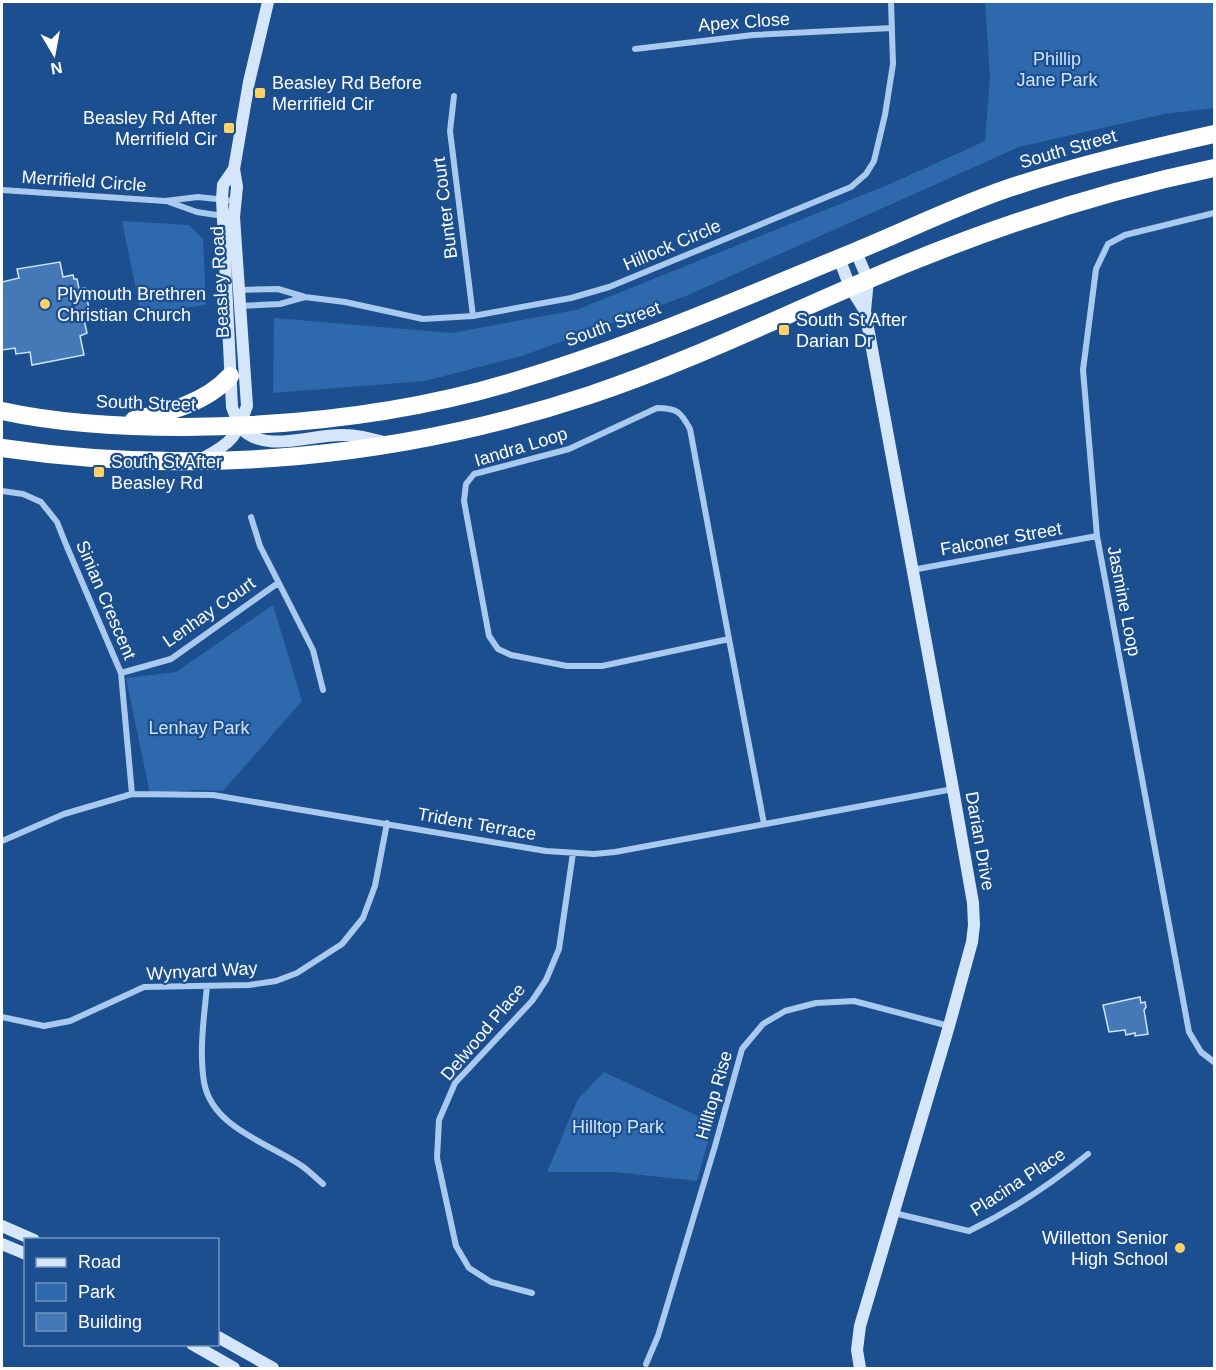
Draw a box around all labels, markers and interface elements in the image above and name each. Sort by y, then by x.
street label: Apex Close [697,9,791,35]
north arrow [24,24,84,84]
park label: Phillip Jane Park [1016,49,1099,90]
text: N [49,59,64,78]
place label: Beasley Rd Before Merrifield Cir [272,73,422,114]
marker: Beasley Rd Before Merrifield Cir [253,86,267,100]
place label: Beasley Rd After Merrifield Cir [83,108,217,149]
marker: Beasley Rd After Merrifield Cir [222,121,236,135]
street label: South Street [1017,126,1119,172]
street label: Bunter Court [429,156,461,260]
street label: Merrifield Circle [21,167,147,195]
street label: Hillock Circle [620,215,724,275]
street label: Beasley Road [207,226,233,338]
place label: Plymouth Brethren Christian Church [57,284,206,325]
marker: Plymouth Brethren Christian Church [38,297,52,311]
street label: South Street [563,297,663,351]
place label: South St After Darian Dr [796,310,907,351]
marker: South St After Darian Dr [777,323,791,337]
street label: South Street [96,391,196,415]
street label: Iandra Loop [472,423,570,471]
place label: South St After Beasley Rd [111,452,222,493]
marker: South St After Beasley Rd [92,465,106,479]
street label: Falconer Street [939,518,1063,560]
street label: Sinian Crescent [72,538,140,662]
street label: Jasmine Loop [1103,544,1145,658]
street label: Lenhay Court [159,573,259,651]
park label: Lenhay Park [148,718,251,738]
street label: Darian Drive [961,790,999,892]
street label: Trident Terrace [416,804,538,844]
street label: Wynyard Way [146,958,258,984]
street label: Delwood Place [437,980,529,1084]
street label: Hilltop Rise [692,1048,736,1142]
park label: Hilltop Park [572,1117,665,1137]
street label: Placina Place [967,1144,1069,1220]
place label: Willetton Senior High School [1042,1228,1168,1269]
legend [24,1238,219,1346]
marker: Willetton Senior High School [1173,1241,1187,1255]
text: Road [78,1252,121,1272]
text: Park [78,1282,116,1302]
text: Building [78,1312,142,1332]

